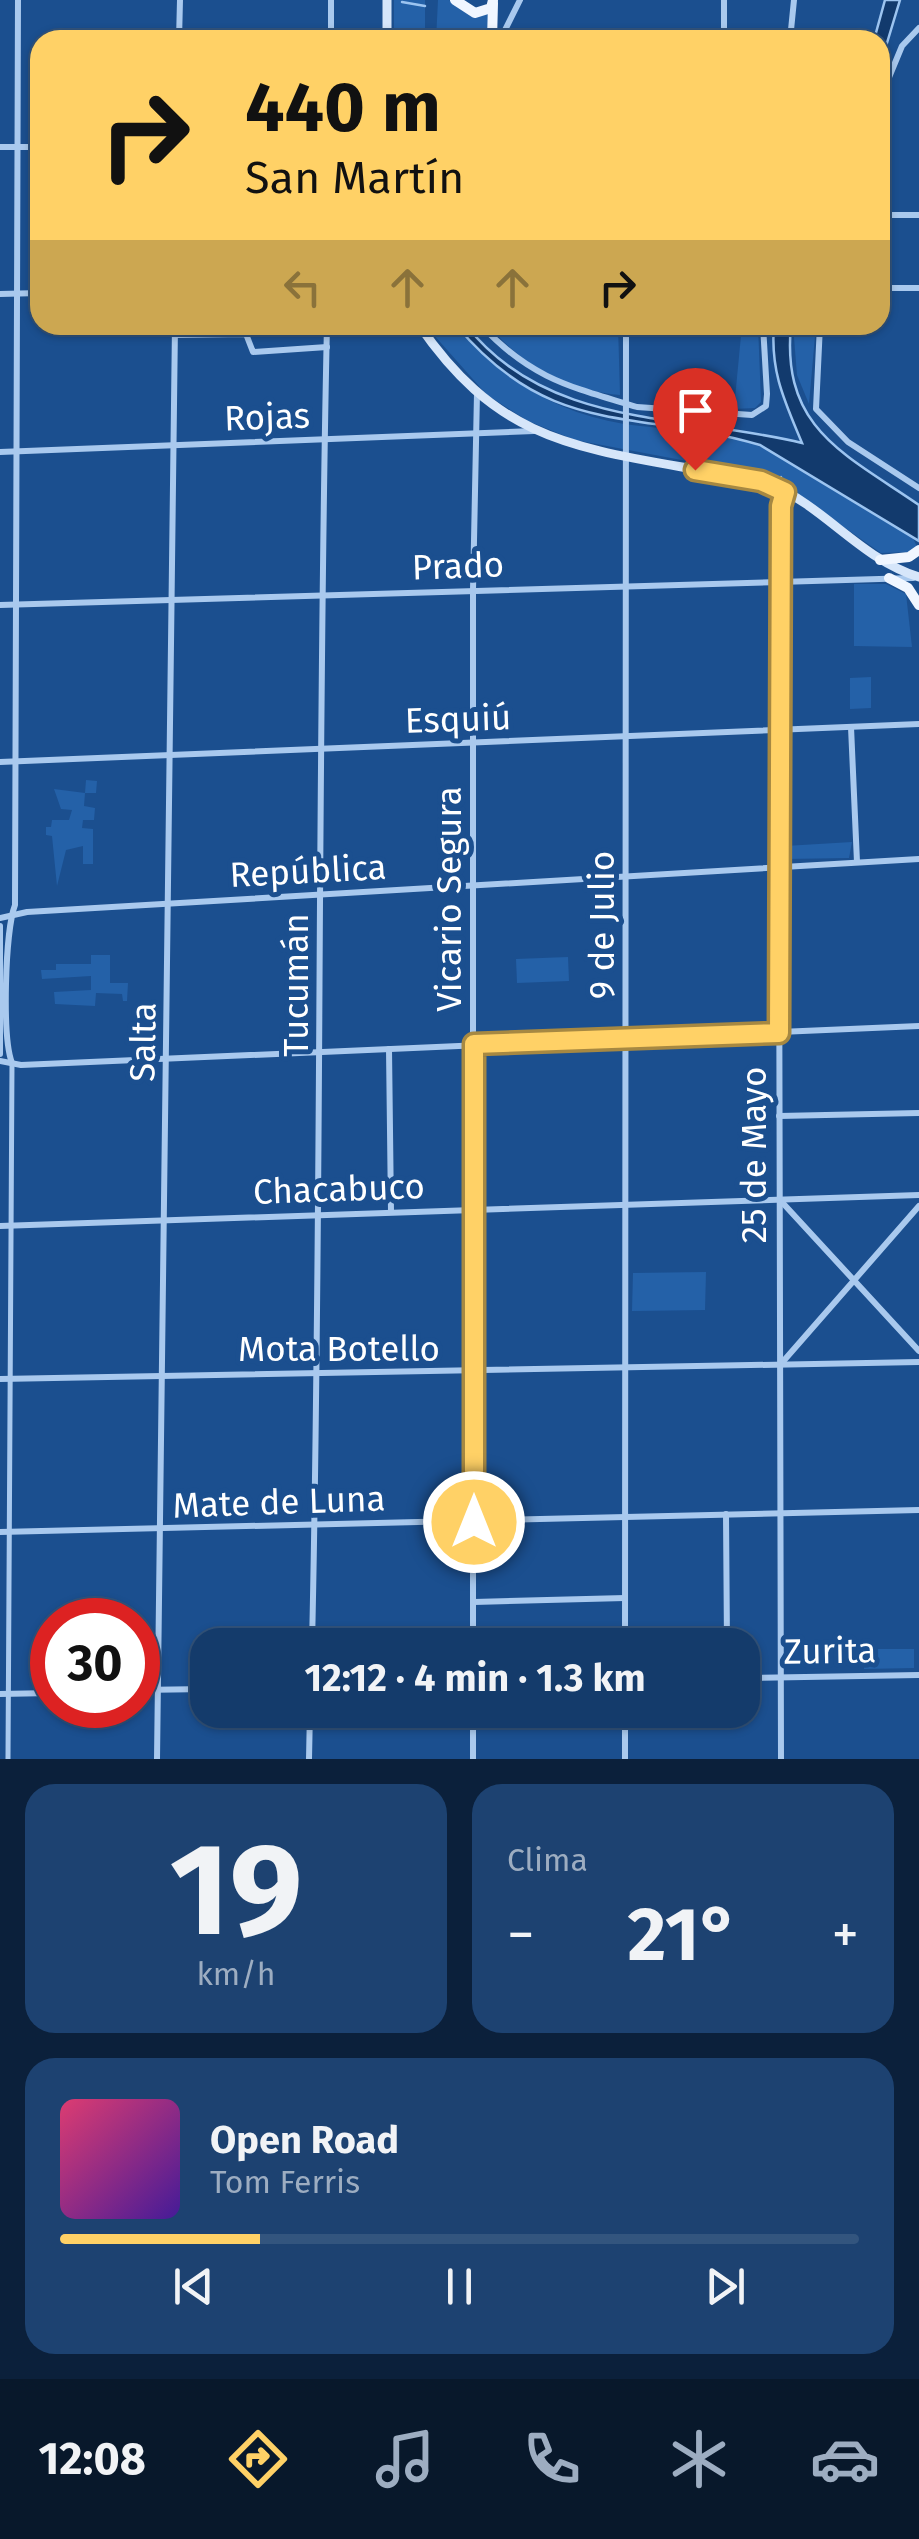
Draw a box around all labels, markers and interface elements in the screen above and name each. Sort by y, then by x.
text: 440 m [245,66,441,150]
icon: right [80,70,210,200]
text: San Martín [245,151,464,205]
icon: left [275,260,330,315]
icon: ahead [380,260,435,315]
icon: ahead [485,260,540,315]
icon: right [590,260,645,315]
pin [653,368,738,471]
icon: arrive [668,383,723,438]
street label: Rojas [223,395,311,439]
street label: Prado [411,543,505,589]
street label: Esquiú [404,696,512,742]
street label: Vicario Segura [428,786,470,1012]
street label: República [228,846,388,896]
street label: 9 de Julio [581,851,623,999]
street label: Tucumán [275,913,317,1057]
street label: Salta [121,1002,165,1082]
street label: 25 de Mayo [733,1067,775,1243]
street label: Chacabuco [252,1165,426,1213]
street label: Mota Botello [238,1328,440,1370]
position arrow [422,1470,526,1574]
street label: Mate de Luna [172,1477,386,1527]
speed limit sign: 30 [30,1598,160,1728]
street label: Zurita [783,1629,877,1673]
text: 12:12 · 4 min · 1.3 km [304,1655,646,1701]
text: 19 [169,1812,303,1968]
text: Clima [507,1841,588,1879]
text: 21° [628,1890,739,1980]
text: − [507,1902,535,1968]
text: + [832,1902,859,1968]
text: km/h [196,1955,276,1993]
text: Open Road [210,2117,399,2163]
text: Tom Ferris [210,2163,360,2201]
icon: previous [166,2259,221,2314]
icon: pause [432,2259,487,2314]
icon: next [698,2259,753,2314]
icon: directions [223,2424,293,2494]
icon: music [370,2424,440,2494]
icon: phone [517,2424,587,2494]
icon: climate [664,2424,734,2494]
icon: car [810,2424,880,2494]
text: 12:08 [38,2432,146,2486]

